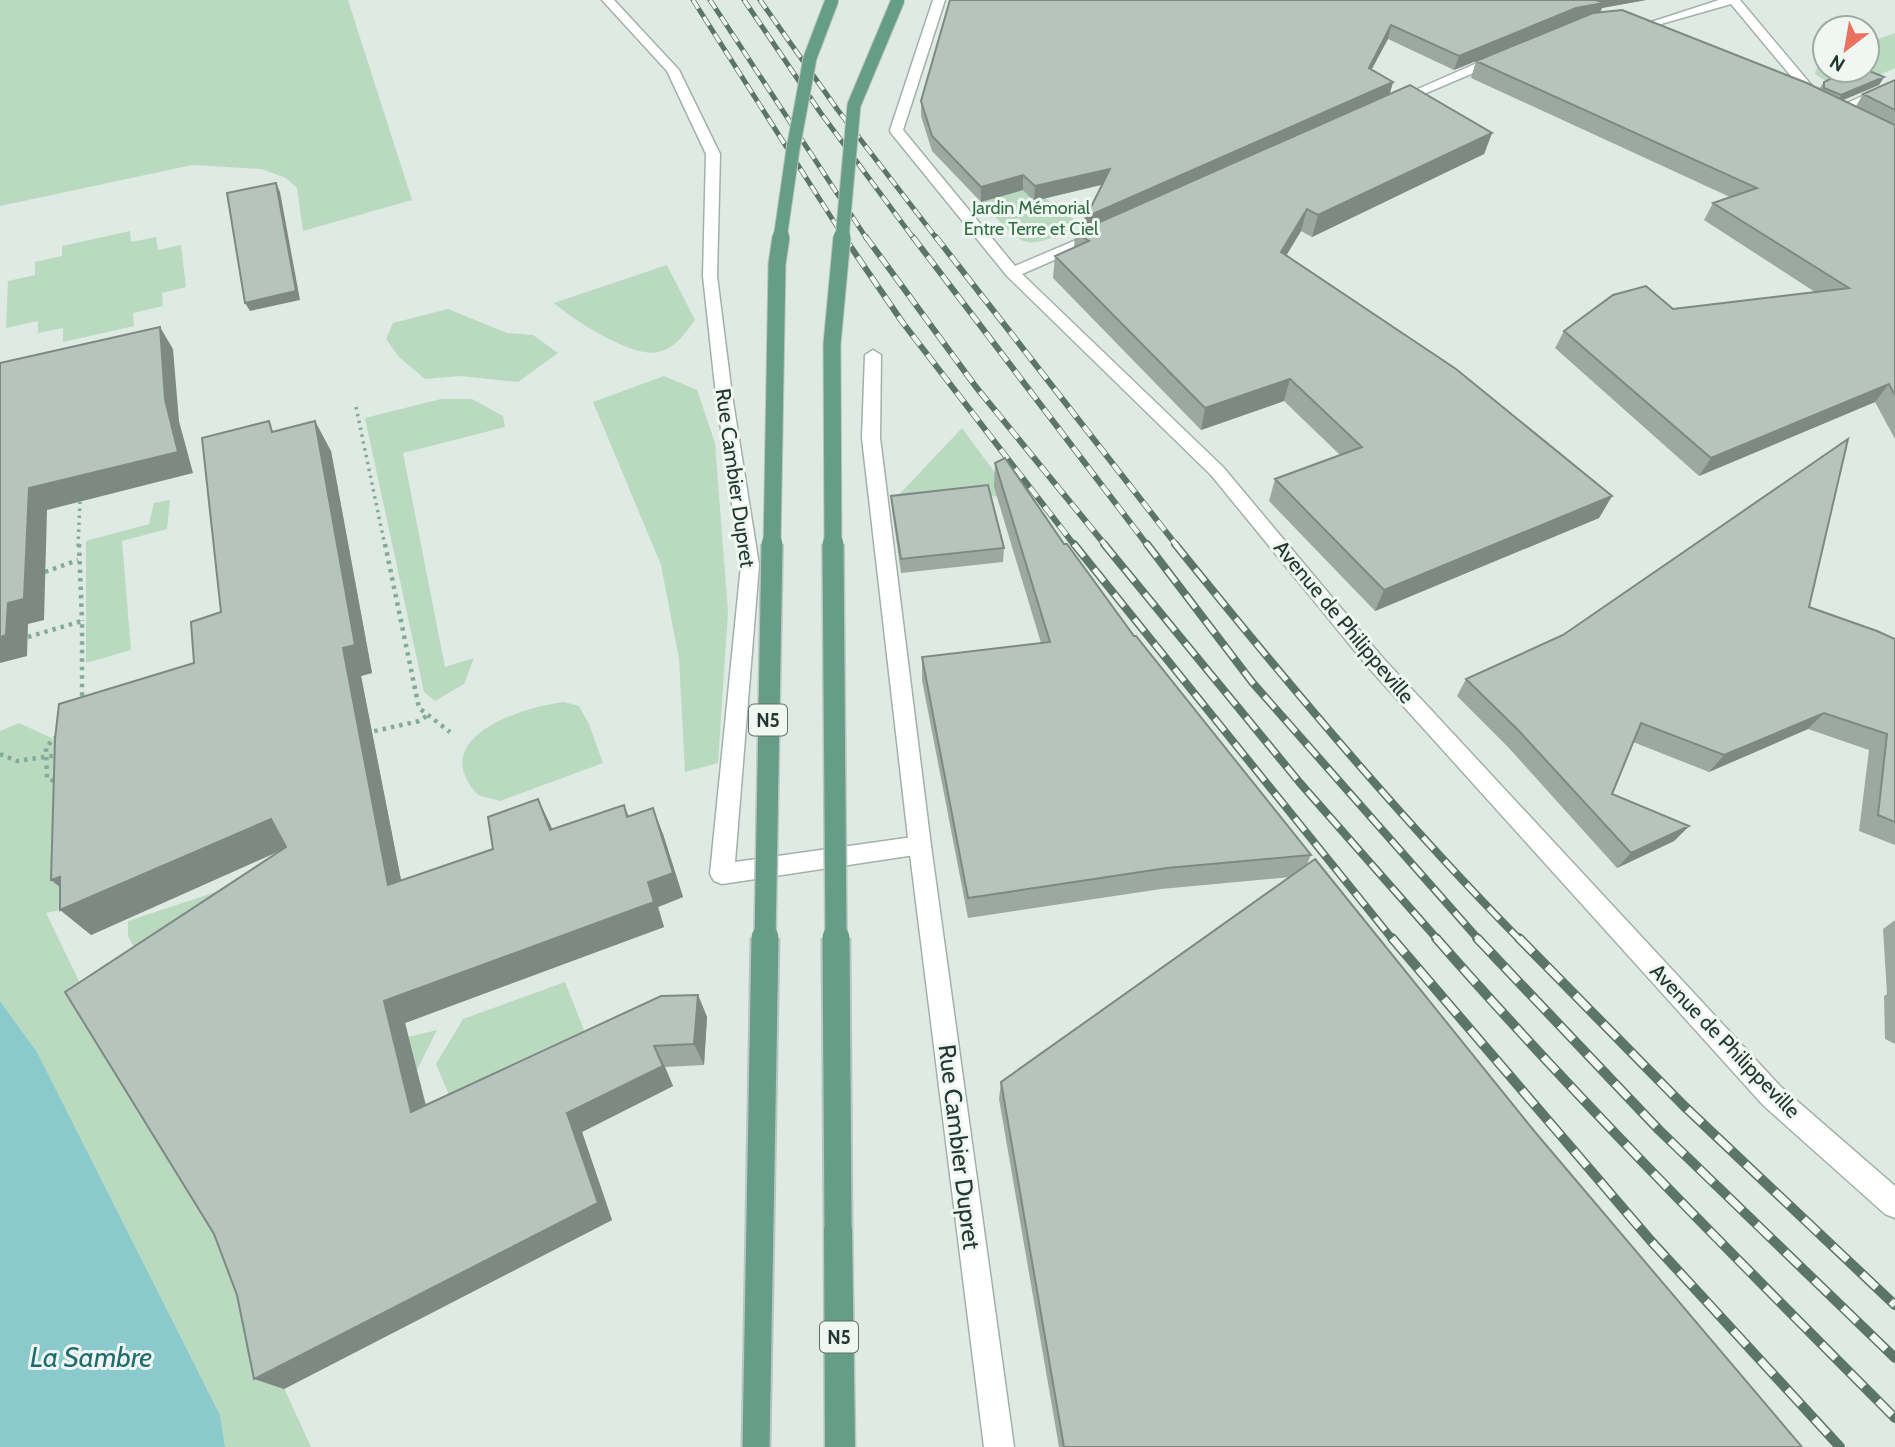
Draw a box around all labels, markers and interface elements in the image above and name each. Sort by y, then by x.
north arrow [1811,14,1881,84]
text: N [1826,50,1849,76]
park label: Jardin Mémorial Entre Terre et Ciel [964,197,1099,240]
street label: Rue Cambier Dupret [711,387,760,569]
street label: Avenue de Philippeville [1269,535,1420,708]
road number: N5 [749,705,787,736]
street label: Avenue de Philippeville [1645,958,1806,1123]
street label: Rue Cambier Dupret [933,1043,986,1251]
road number: N5 [820,1322,858,1352]
water label: La Sambre [30,1340,152,1374]

